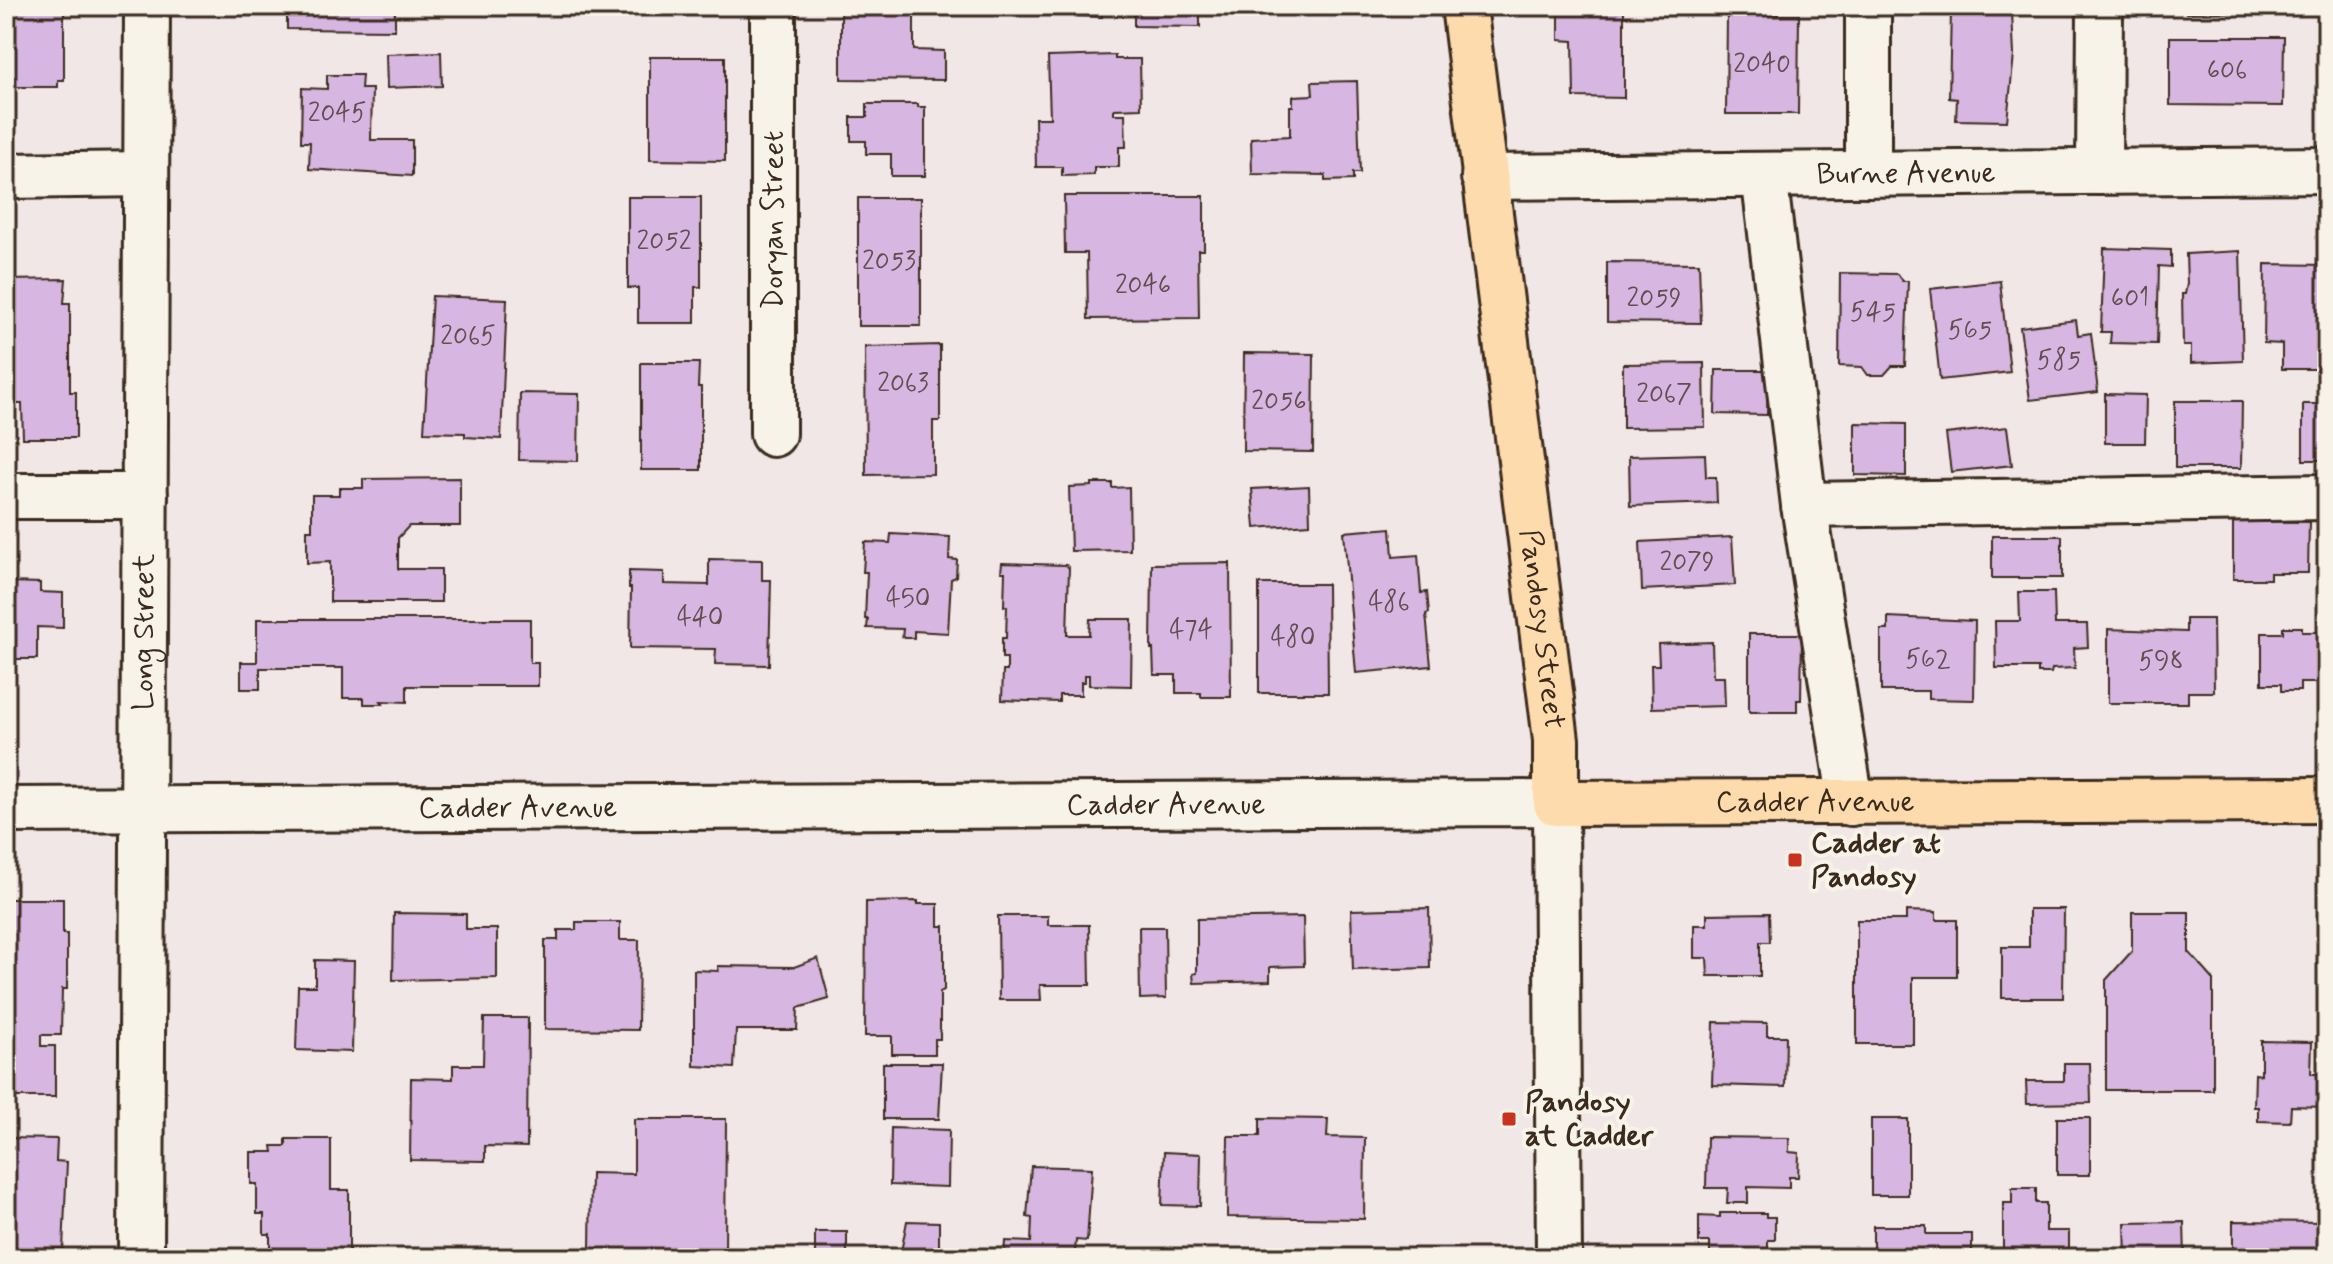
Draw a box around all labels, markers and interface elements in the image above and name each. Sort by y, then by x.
house number: 2040 [1733,48,1791,82]
house number: 606 [2207,54,2247,88]
house number: 2045 [308,97,366,131]
street label: Doryan Street [754,131,793,309]
street label: Burne Avenue [1816,153,1996,194]
house number: 2052 [637,225,692,259]
house number: 2053 [862,245,916,279]
house number: 2046 [1115,269,1171,303]
house number: 2059 [1627,282,1681,316]
house number: 601 [2111,282,2149,316]
house number: 545 [1850,296,1896,330]
house number: 565 [1948,314,1992,348]
house number: 2065 [440,320,496,354]
house number: 585 [2037,344,2081,378]
house number: 2063 [877,367,929,401]
house number: 2067 [1636,378,1692,412]
house number: 2056 [1251,385,1307,419]
street label: Pandosy Street [1510,527,1574,731]
house number: 2079 [1660,546,1714,580]
street label: Long Street [124,553,165,711]
house number: 450 [886,582,930,616]
house number: 486 [1368,586,1410,620]
house number: 440 [677,601,723,635]
house number: 474 [1169,614,1213,648]
house number: 480 [1270,621,1316,655]
house number: 562 [1905,643,1951,677]
house number: 598 [2138,645,2184,679]
street label: Cadder Avenue [1716,782,1915,822]
street label: Cadder Avenue [1066,785,1265,825]
street label: Cadder Avenue [418,788,617,828]
place label: Cadder at Pandosy [1811,824,1941,897]
marker: Cadder at Pandosy [1786,851,1804,869]
place label: Pandosy at Cadder [1525,1083,1655,1156]
marker: Pandosy at Cadder [1500,1110,1518,1128]

